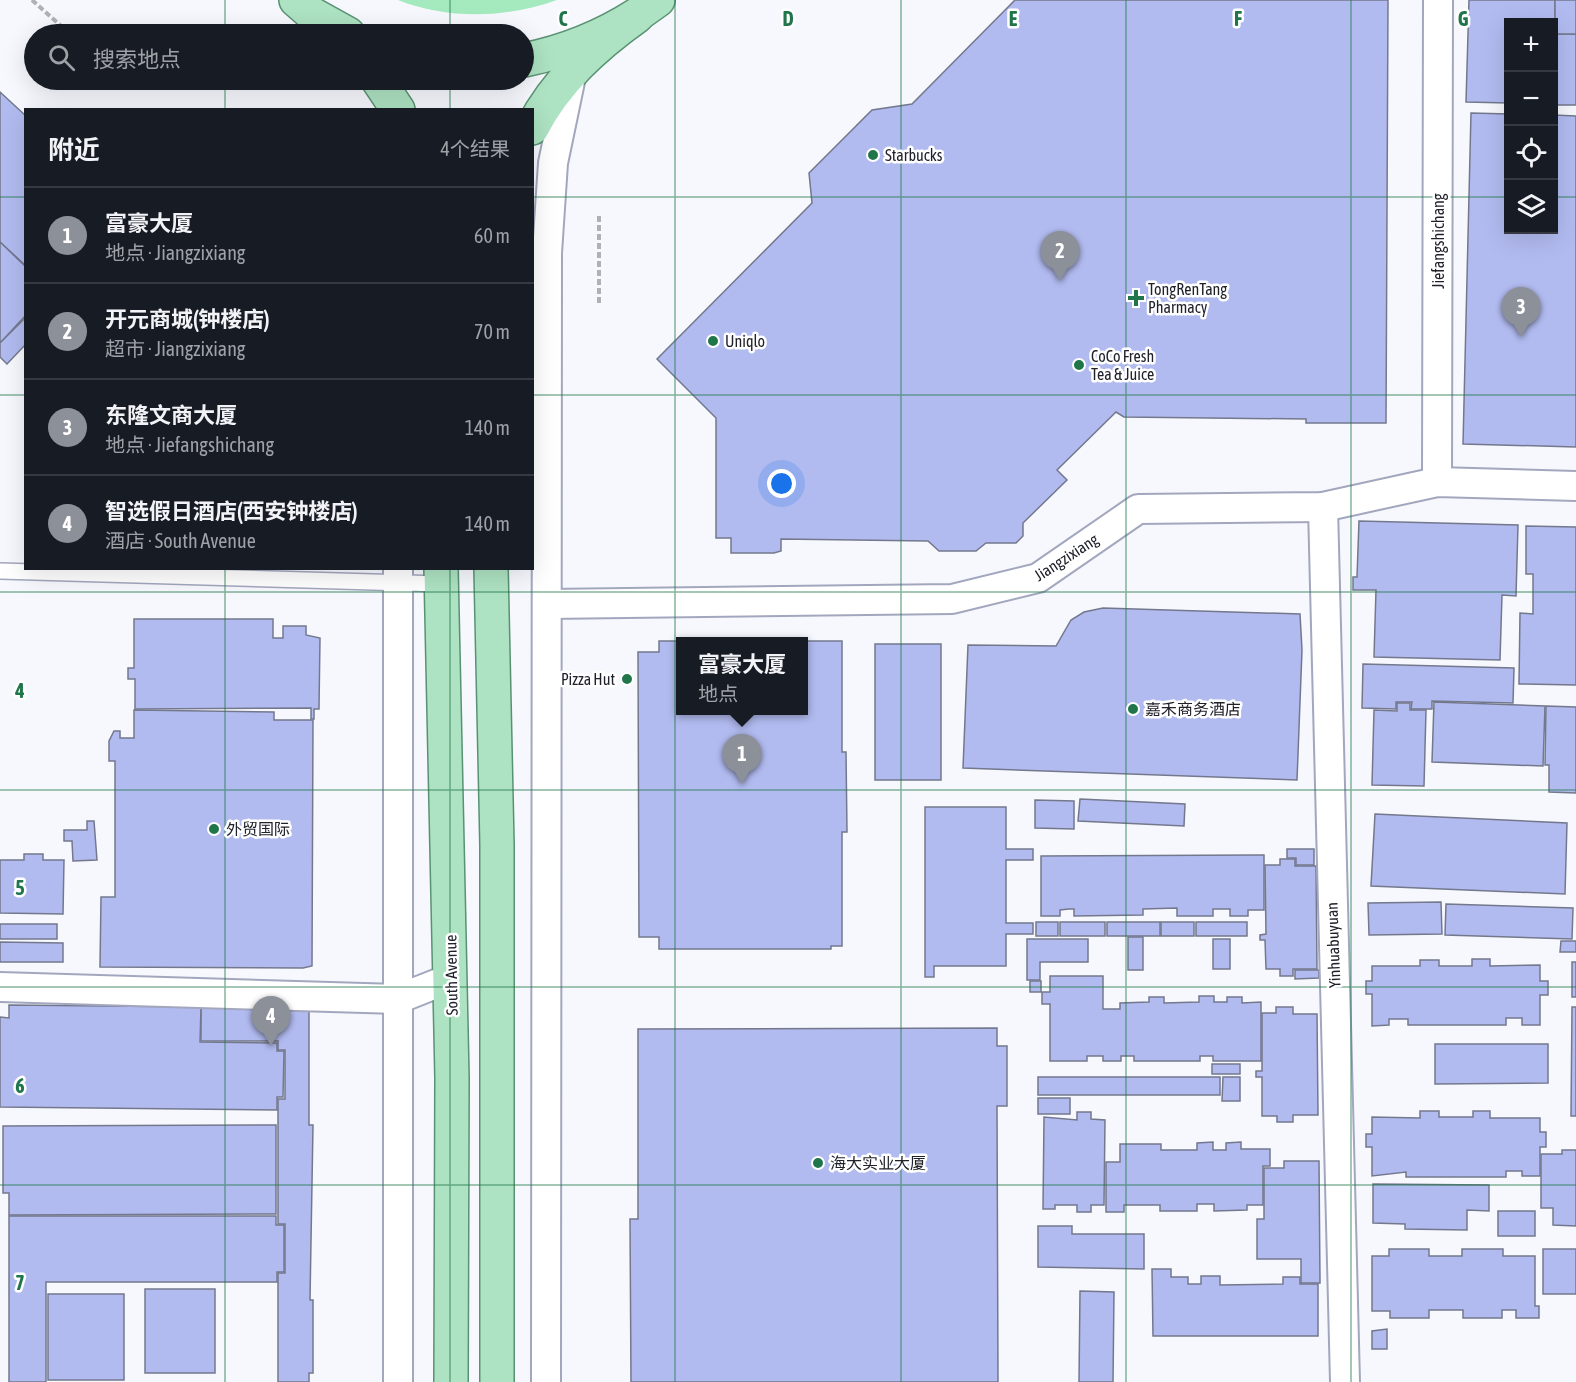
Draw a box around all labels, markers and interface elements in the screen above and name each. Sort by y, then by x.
text: C [559,7,568,30]
text: D [782,7,794,30]
text: E [1009,7,1018,30]
text: F [1234,7,1242,30]
text: G [1458,7,1469,30]
map controls [1504,18,1558,234]
button: + [1504,18,1558,72]
search box [24,24,534,90]
icon: search [45,41,78,74]
text: 搜索地点 [93,46,181,72]
button: − [1504,72,1558,126]
button: locate [1504,126,1558,180]
text: 附近 [48,135,100,165]
text: 4个结果 [441,137,510,160]
place label: Starbucks [885,146,943,164]
marker: Starbucks [866,148,880,162]
button: layers [1504,180,1558,234]
street label: Jiefangshichang [1429,193,1448,289]
text: 富豪大厦 [105,210,193,236]
text: 1 [63,224,72,247]
text: 60 m [474,224,510,247]
pin: 2 [1040,232,1080,281]
text: 地点 · Jiangzixiang [105,241,245,264]
place label: TongRenTang Pharmacy [1148,280,1227,317]
pin: 3 [1502,288,1540,337]
marker: TongRenTang Pharmacy [1129,291,1143,305]
text: 开元商城(钟楼店) [105,306,270,332]
text: 2 [63,320,72,343]
text: 70 m [474,320,510,343]
place label: Uniqlo [725,332,765,351]
marker: Uniqlo [706,334,720,348]
text: 超市 · Jiangzixiang [105,337,245,360]
place label: CoCo Fresh Tea & Juice [1091,347,1154,383]
marker: CoCo Fresh Tea & Juice [1072,358,1086,372]
text: 东隆文商大厦 [105,402,237,428]
text: 3 [63,416,72,439]
text: 140 m [465,416,510,439]
text: 地点 · Jiefangshichang [105,433,274,456]
your location [767,469,796,498]
text: 智选假日酒店(西安钟楼店) [105,498,358,524]
text: 4 [63,512,72,535]
text: 140 m [465,512,510,535]
text: 酒店 · South Avenue [105,529,256,552]
street label: Jiangzixiang [1031,530,1102,585]
popup [676,637,808,715]
text: 富豪大厦 [698,651,786,677]
place label: Pizza Hut [561,670,615,688]
marker: Pizza Hut [620,672,634,686]
text: 4 [14,679,25,702]
text: 地点 [698,682,738,705]
place label: 嘉禾商务酒店 [1145,700,1241,718]
marker: 嘉禾商务酒店 [1126,702,1140,716]
pin: 1 [722,734,762,784]
place label: 外贸国际 [226,820,290,838]
marker: 外贸国际 [207,822,221,836]
text: 5 [15,876,25,899]
street label: Yinhuabuyuan [1323,902,1344,988]
street label: South Avenue [441,934,461,1016]
pin: 4 [252,996,290,1046]
text: 6 [15,1074,25,1097]
place label: 海大实业大厦 [830,1154,926,1172]
marker: 海大实业大厦 [811,1156,825,1170]
text: 7 [15,1271,25,1294]

